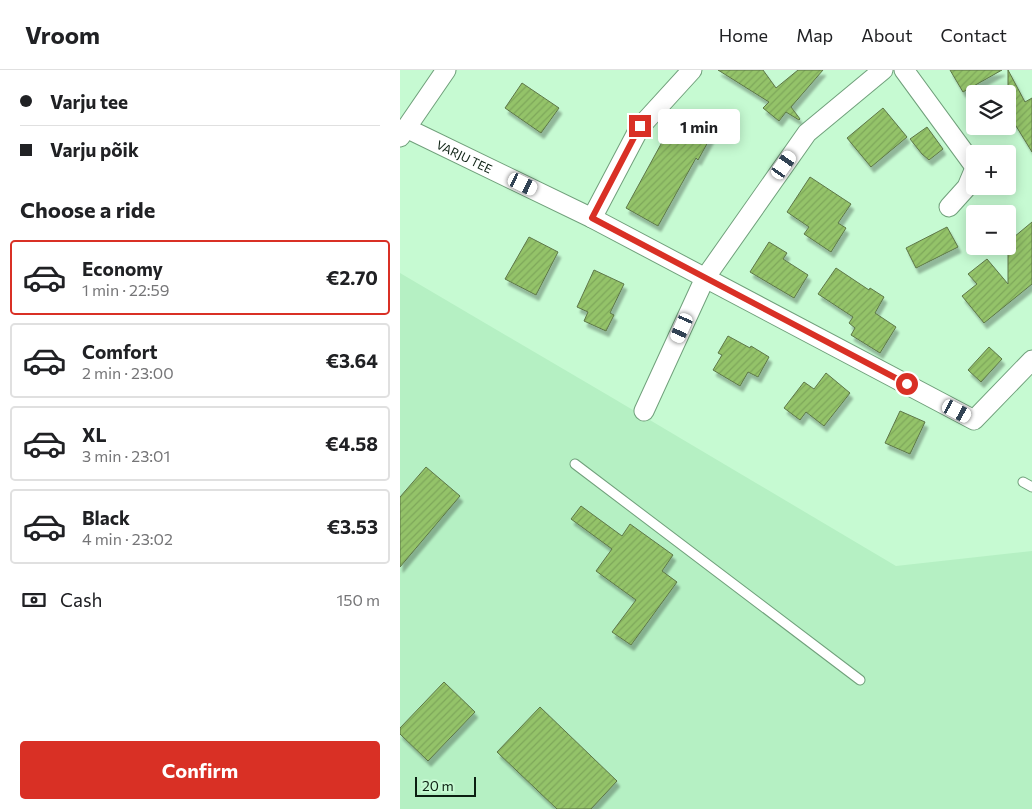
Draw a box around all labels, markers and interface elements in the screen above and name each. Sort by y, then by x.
text: Vroom [25,20,100,49]
text: Home [719,24,768,46]
text: Map [796,24,833,46]
text: About [861,24,913,46]
text: Contact [941,24,1007,46]
map controls [966,85,1016,255]
button: layers [966,85,1016,135]
text: Varju tee [50,90,128,113]
callout: 1 min [658,108,740,144]
route end [629,115,651,137]
text: 1 min [680,117,718,136]
street label: VARJU TEE [434,137,495,176]
text: Varju põik [50,138,139,161]
button: + [966,145,1016,195]
car [769,148,798,182]
car [506,171,539,197]
text: Choose a ride [20,196,155,223]
button: − [966,205,1016,255]
icon: car [22,255,67,300]
text: Economy [82,257,163,280]
text: €2.70 [326,266,378,289]
text: 1 min · 22:59 [82,280,169,299]
car [669,311,694,345]
icon: car [22,338,67,383]
text: Comfort [82,340,158,363]
text: €3.64 [326,349,378,372]
text: 2 min · 23:00 [82,363,174,382]
route start [896,373,918,395]
car [940,397,973,425]
icon: car [22,421,67,466]
text: XL [82,423,107,446]
text: €4.58 [325,432,378,455]
text: 3 min · 23:01 [82,446,170,465]
icon: car [22,504,67,549]
text: Black [82,506,130,529]
text: €3.53 [327,515,378,538]
text: 4 min · 23:02 [82,529,173,548]
icon: cash [20,586,48,614]
text: Cash [60,588,102,611]
text: 150 m [337,590,380,609]
button: Confirm [20,741,380,799]
scale bar [415,774,476,797]
text: 20 m [422,777,454,794]

